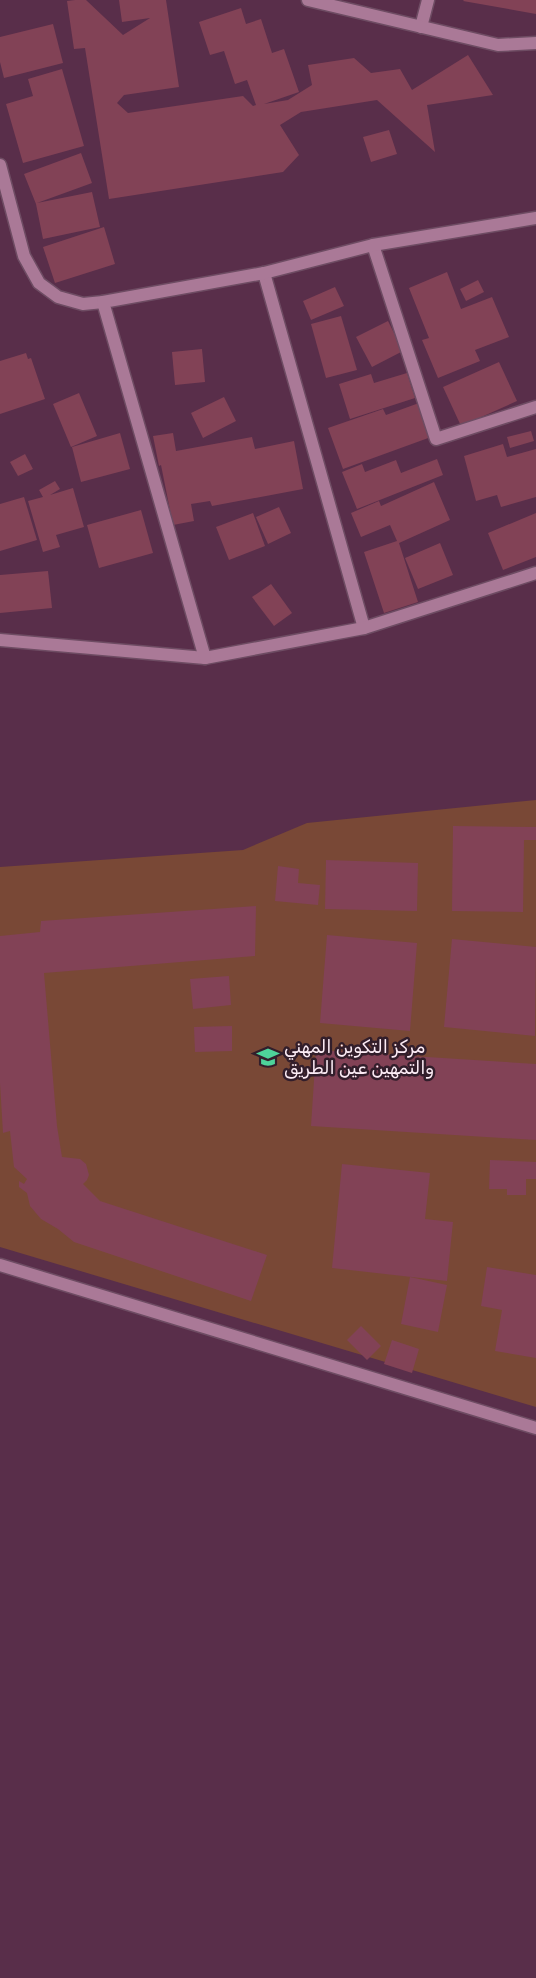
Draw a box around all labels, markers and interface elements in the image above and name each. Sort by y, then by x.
place label: مركز التكوين المهني والتمهين عين الطريق [284,1036,434,1079]
school or university icon: مركز التكوين المهني والتمهين عين الطريق [255,1044,281,1070]

